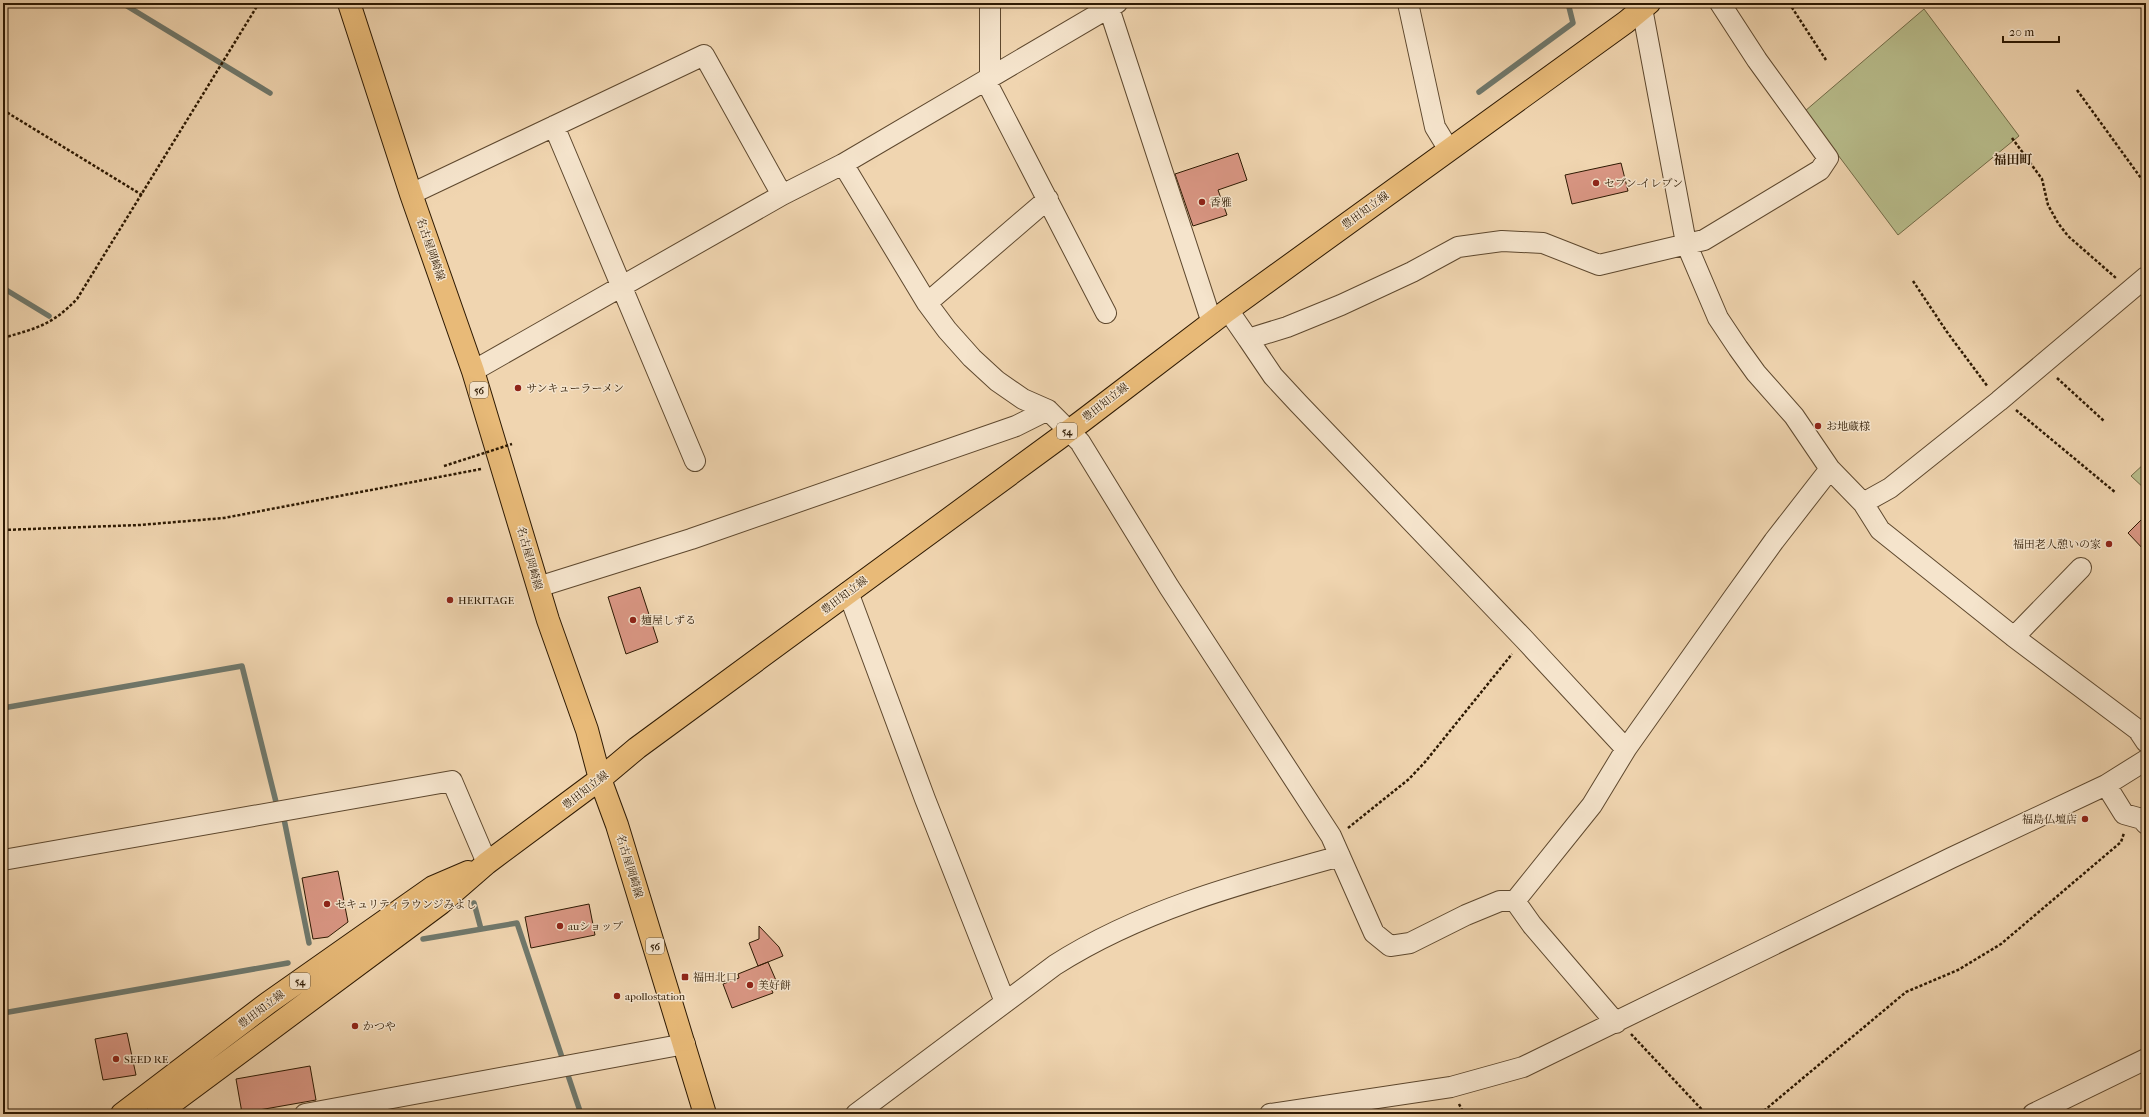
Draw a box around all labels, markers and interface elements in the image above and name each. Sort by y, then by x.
scale bar [2003,18,2059,44]
text: 20 m [2009,25,2034,39]
district label: 福田町 [1993,152,2033,167]
place label: セブン-イレブン [1604,177,1683,190]
marker: セブン-イレブン [1591,178,1601,188]
street label: 豊田知立線 [1339,189,1391,232]
place label: 香雅 [1210,196,1232,209]
marker: 香雅 [1197,197,1207,207]
street label: 名古屋岡崎線 [414,216,447,282]
street label: 豊田知立線 [1080,380,1131,424]
road number: 56 [470,382,488,398]
place label: サンキューラーメン [526,382,624,395]
marker: サンキューラーメン [513,383,523,393]
place label: お地蔵様 [1826,420,1870,433]
marker: お地蔵様 [1813,421,1823,431]
road number: 54 [1057,423,1077,439]
street label: 名古屋岡崎線 [514,525,545,592]
place label: 福田老人憩いの家 [2013,538,2101,551]
marker: 福田老人憩いの家 [2104,539,2114,549]
street label: 豊田知立線 [818,574,870,617]
place label: HERITAGE [458,594,514,607]
marker: HERITAGE [445,595,455,605]
place label: 麺屋しずる [641,614,696,627]
marker: 麺屋しずる [628,615,638,625]
street label: 豊田知立線 [560,768,611,812]
place label: 福島仏壇店 [2022,813,2077,826]
marker: 福島仏壇店 [2080,814,2090,824]
street label: 名古屋岡崎線 [614,833,645,900]
place label: セキュリティラウンジみよし [335,898,477,911]
marker: セキュリティラウンジみよし [322,899,332,909]
place label: auショップ [568,920,623,933]
marker: auショップ [555,921,565,931]
road number: 56 [646,938,664,954]
place label: 福田北口 [693,971,737,984]
marker: 福田北口 [680,972,690,982]
road number: 54 [290,973,310,989]
place label: 美好餅 [758,979,791,992]
marker: 美好餅 [745,980,755,990]
street label: 豊田知立線 [235,988,287,1031]
place label: apollostation [625,990,686,1003]
marker: apollostation [612,991,622,1001]
place label: かつや [363,1020,396,1033]
marker: かつや [350,1021,360,1031]
place label: SEED RE [124,1053,169,1066]
marker: SEED RE [111,1054,121,1064]

